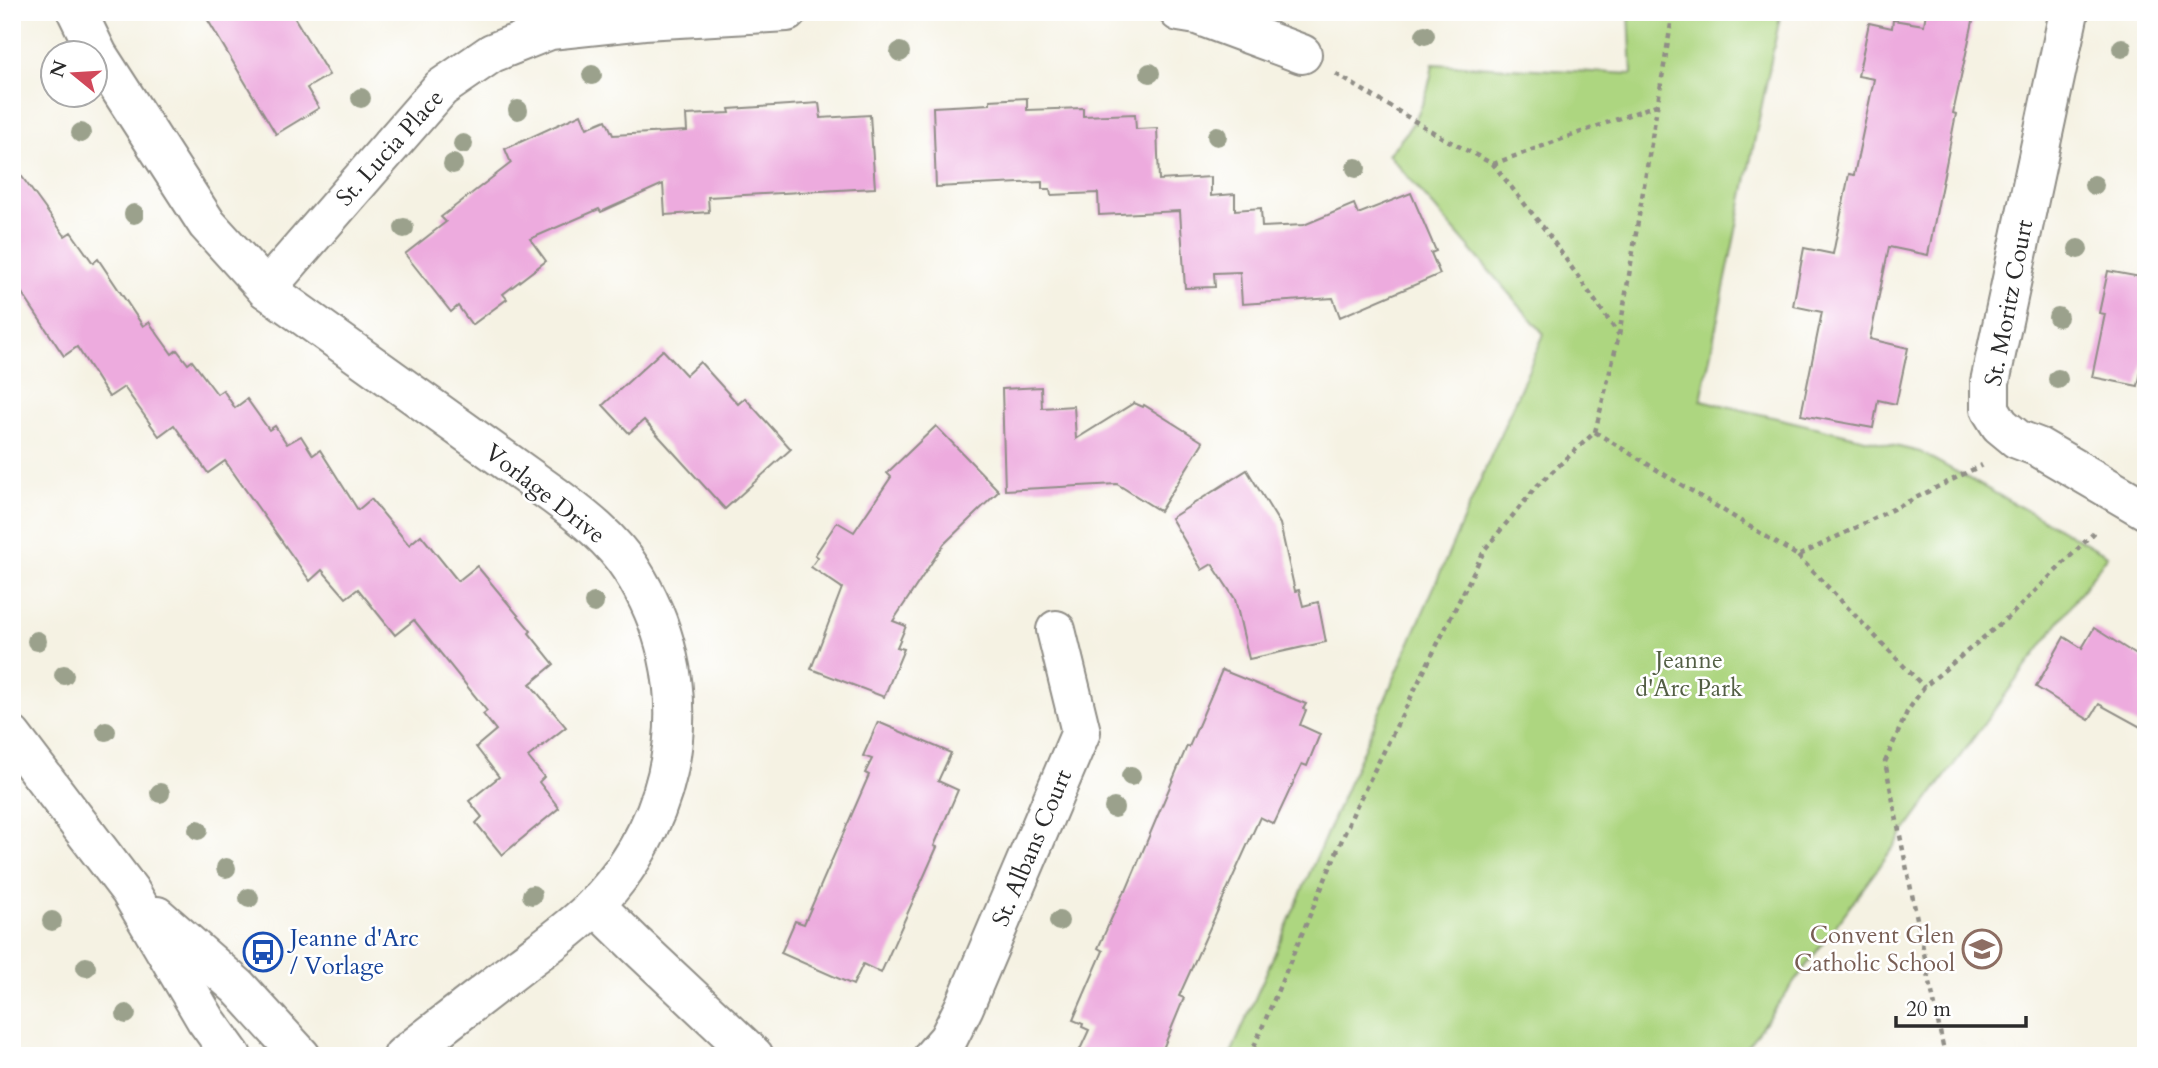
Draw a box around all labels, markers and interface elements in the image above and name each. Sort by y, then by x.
north arrow [38,38,108,108]
text: N [44,57,74,81]
street label: St. Lucia Place [329,82,451,214]
street label: St. Moritz Court [1977,217,2041,389]
street label: Vorlage Drive [478,436,612,552]
park label: Jeanne d'Arc Park [1635,644,1743,705]
street label: St. Albans Court [984,764,1080,932]
place label: Convent Glen Catholic School [1794,919,1955,980]
place label: Jeanne d'Arc / Vorlage [287,922,419,983]
school or university icon: Convent Glen Catholic School [1961,928,2003,970]
bus stop icon: Jeanne d'Arc / Vorlage [242,931,284,973]
scale bar [1896,984,2025,1028]
text: 20 m [1906,995,1951,1024]

